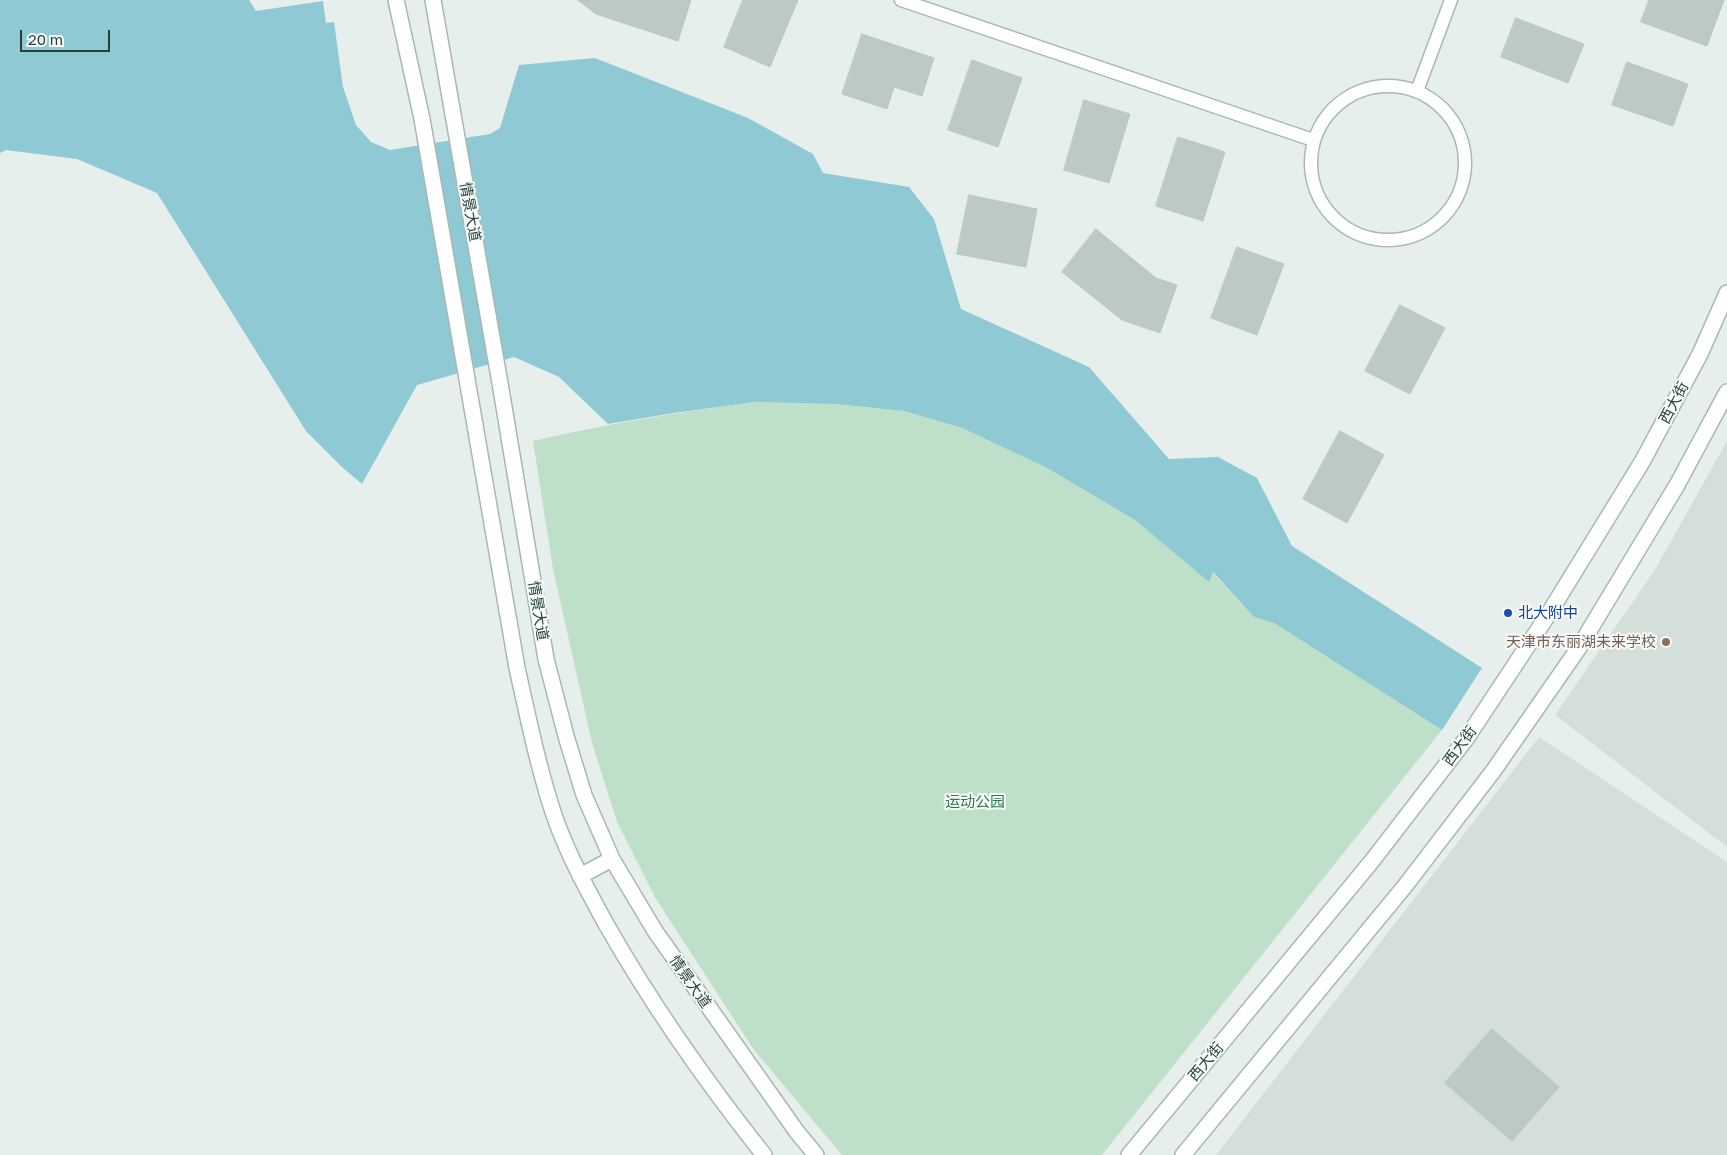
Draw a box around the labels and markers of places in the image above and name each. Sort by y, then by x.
place label: 北大附中 [1518,604,1578,622]
marker: 北大附中 [1502,607,1514,619]
place label: 天津市东丽湖未来学校 [1506,633,1656,651]
marker: 天津市东丽湖未来学校 [1660,636,1672,648]

